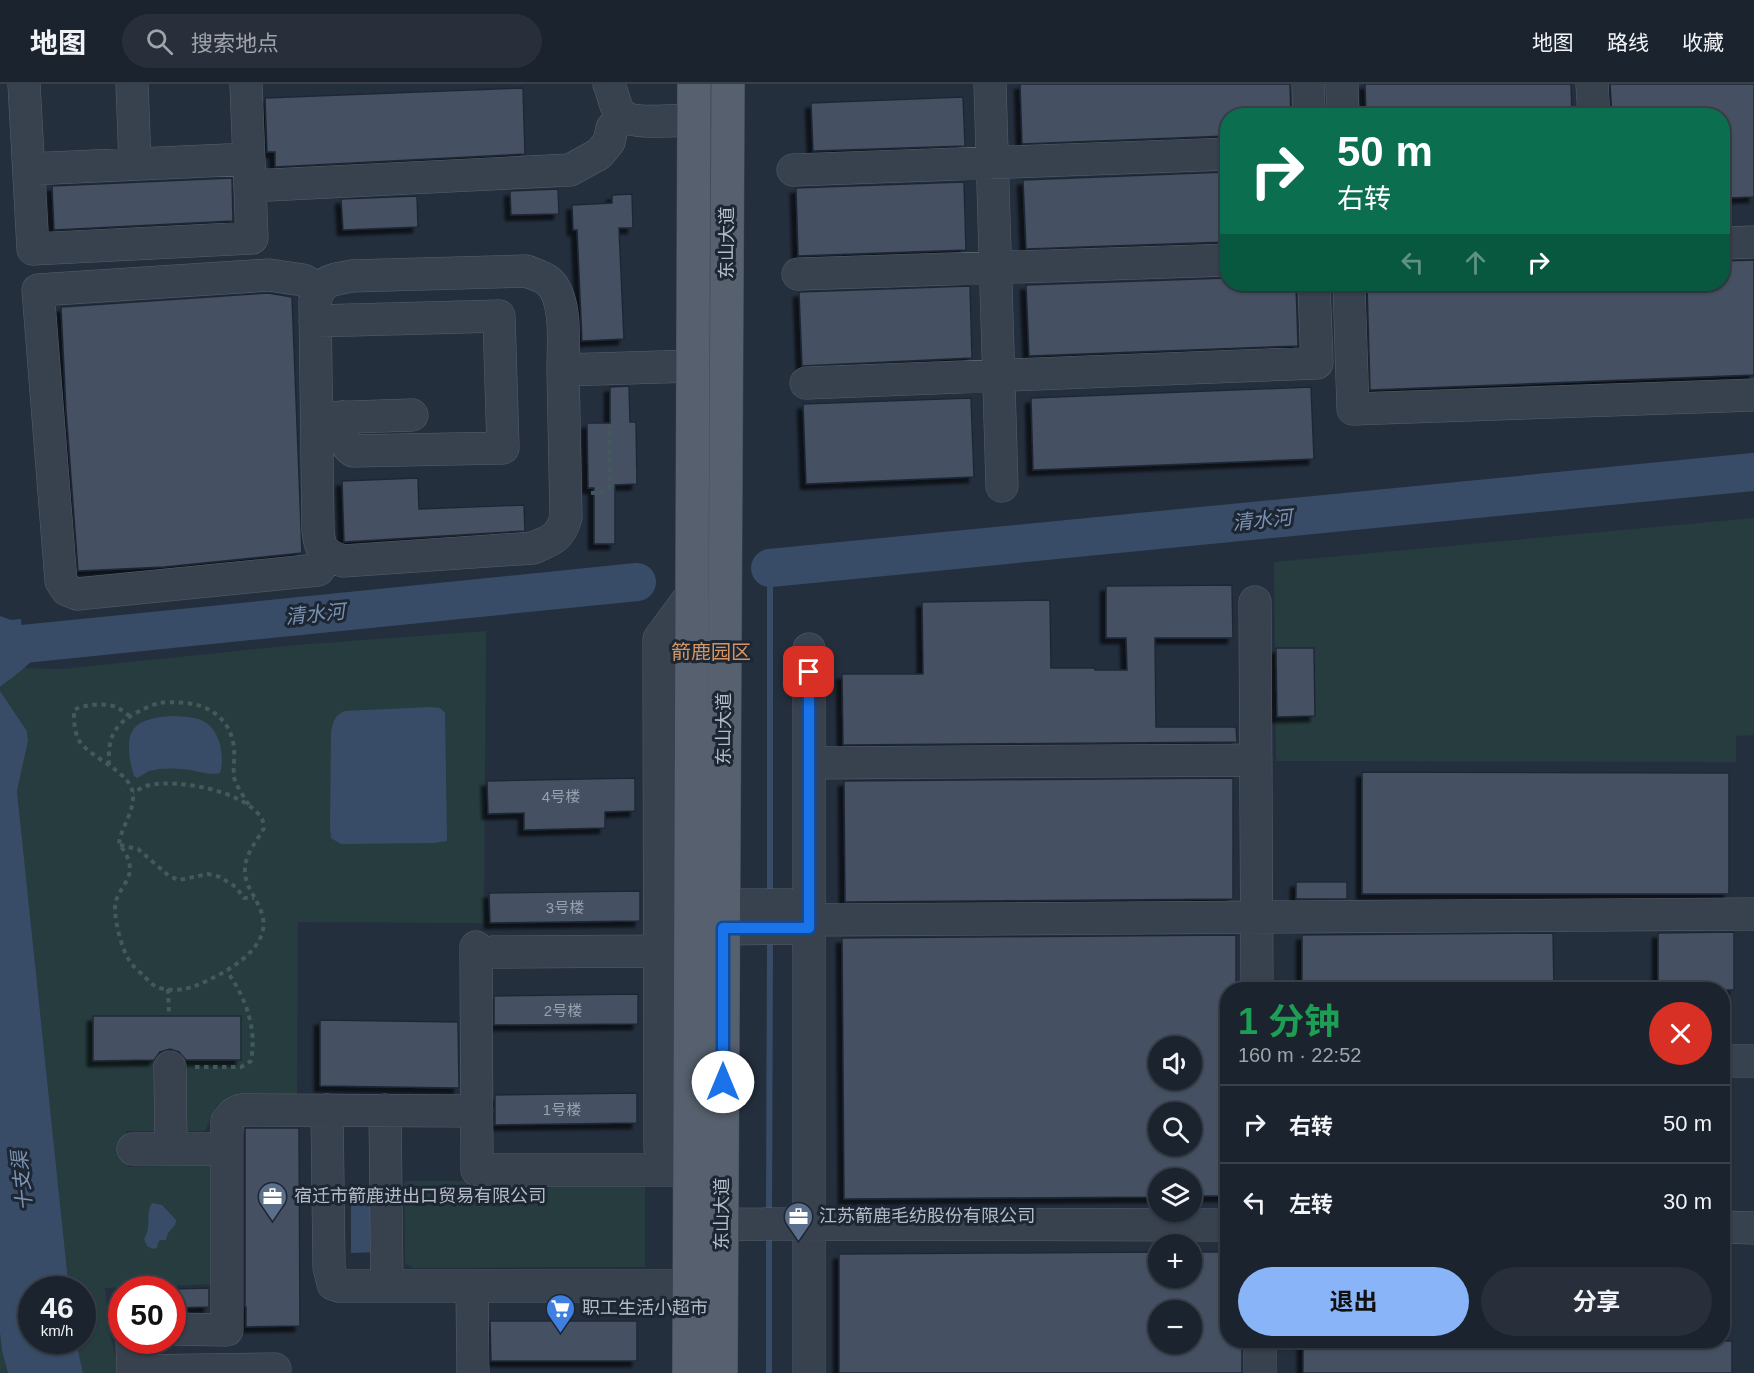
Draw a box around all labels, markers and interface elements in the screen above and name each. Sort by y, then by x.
search box [122,14,542,68]
icon: search [143,25,176,58]
text: 地图 [30,28,86,59]
text: 搜索地点 [191,31,279,56]
text: 地图 [1532,31,1574,54]
text: 路线 [1607,31,1649,54]
text: 收藏 [1682,31,1724,54]
text: 50 m [1337,128,1433,175]
icon: right [1238,132,1316,210]
text: 右转 [1337,184,1391,214]
street label: 东山大道 [717,207,737,279]
icon: left [1396,246,1429,279]
icon: ahead [1459,246,1492,279]
icon: right [1522,246,1555,279]
water label: 清水河 [1231,506,1297,534]
water label: 清水河 [284,600,350,628]
district label: 箭鹿园区 [671,641,751,663]
pin [783,646,834,697]
icon: arrive [792,655,825,688]
street label: 东山大道 [714,693,734,765]
house number: 4号楼 [542,788,580,805]
house number: 3号楼 [546,899,584,916]
text: 1 分钟 [1238,1001,1340,1042]
house number: 2号楼 [544,1002,582,1019]
button: close [1649,1002,1712,1065]
map controls [1148,1036,1202,1354]
button: sound [1148,1036,1202,1090]
text: 160 m · 22:52 [1238,1044,1361,1066]
position arrow [691,1050,755,1114]
house number: 1号楼 [543,1101,581,1118]
button: search [1148,1102,1202,1156]
icon: right [1238,1108,1271,1141]
text: 50 m [1663,1111,1712,1136]
text: 右转 [1289,1114,1333,1139]
water label: 十支渠 [8,1147,36,1212]
button: layers [1148,1168,1202,1222]
street label: 东山大道 [712,1178,732,1250]
office icon: 宿迁市箭鹿进出口贸易有限公司 [257,1180,289,1222]
place label: 宿迁市箭鹿进出口贸易有限公司 [294,1186,546,1206]
icon: left [1238,1186,1271,1219]
text: 30 m [1663,1189,1712,1214]
text: 左转 [1289,1192,1333,1217]
office icon: 江苏箭鹿毛纺股份有限公司 [782,1200,814,1242]
place label: 江苏箭鹿毛纺股份有限公司 [819,1206,1035,1226]
button: + [1148,1234,1202,1288]
button: 退出 [1238,1267,1469,1336]
button: 分享 [1481,1267,1712,1336]
speed limit sign: 50 [108,1276,186,1354]
text: 46 [40,1291,74,1324]
supermarket icon: 职工生活小超市 [545,1292,577,1334]
place label: 职工生活小超市 [582,1298,708,1318]
button: − [1148,1300,1202,1354]
text: km/h [41,1322,73,1339]

